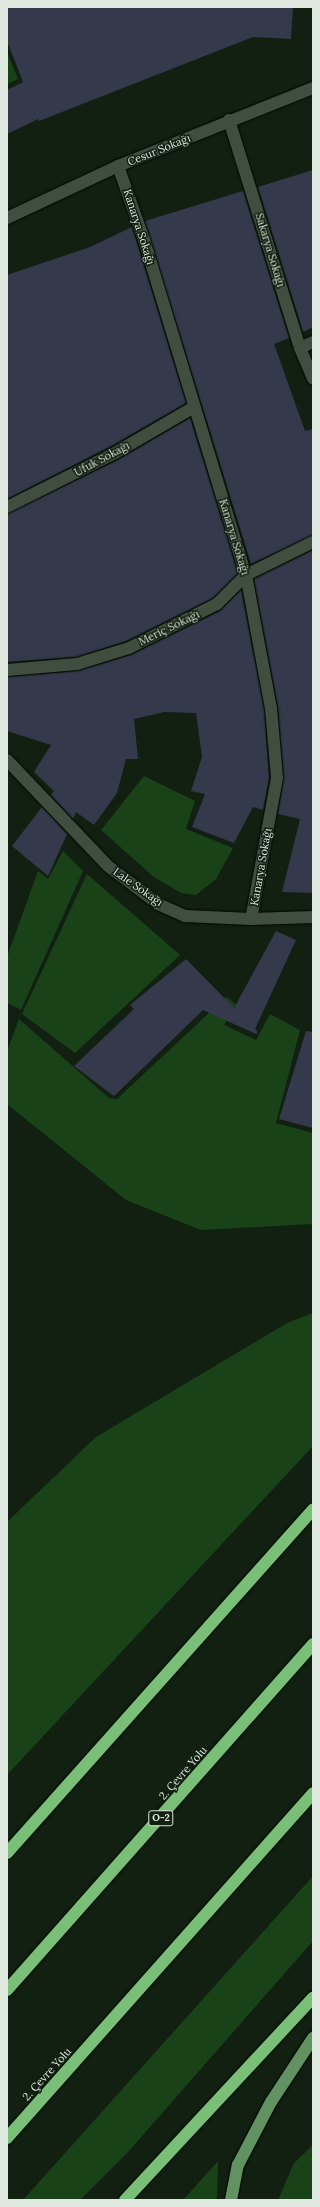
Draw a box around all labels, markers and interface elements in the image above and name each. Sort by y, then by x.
street label: Cesur Sokağı [126,131,192,169]
street label: Kanarya Sokağı [121,188,157,266]
street label: Sakarya Sokağı [253,211,287,289]
street label: Ufuk Sokağı [72,439,132,479]
street label: Kanarya Sokağı [216,498,252,576]
street label: Meriç Sokağı [136,608,202,648]
street label: Kanarya Sokağı [248,827,274,907]
street label: Lale Sokağı [111,865,165,909]
street label: 2. Çevre Yolu [156,1744,210,1802]
road number: O-2 [148,1810,174,1826]
street label: 2. Çevre Yolu [20,2045,74,2103]

